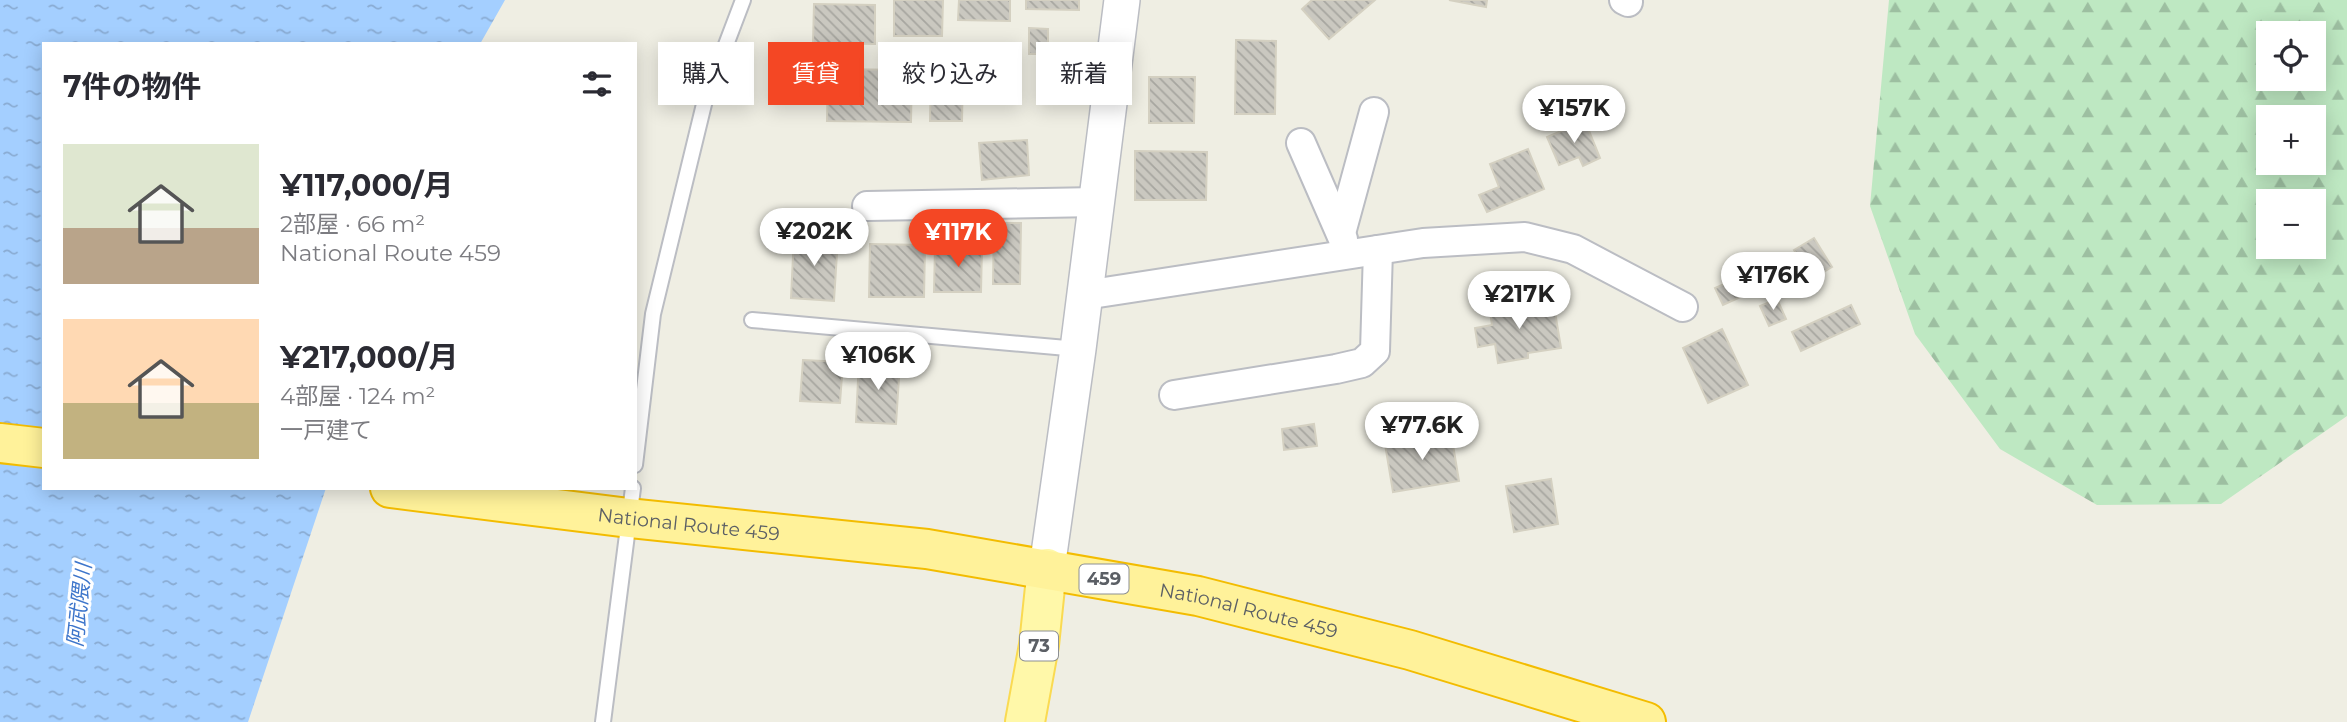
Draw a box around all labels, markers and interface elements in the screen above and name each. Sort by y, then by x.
map controls [2256,21,2326,259]
button: locate [2256,21,2326,91]
chip: 購入 [658,42,754,105]
chip: 賃貸 [768,42,864,105]
chip: 絞り込み [878,42,1022,105]
chip: 新着 [1036,42,1132,105]
icon: filters [578,65,616,103]
text: 7件の物件 [63,68,202,105]
pin: ¥157K [1525,86,1623,145]
text: ¥157K [1538,94,1610,122]
button: + [2256,105,2326,175]
text: ¥117,000/月 [280,167,453,204]
icon: home [119,172,203,256]
button: − [2256,189,2326,259]
pin: ¥202K [765,208,863,268]
text: 2部屋 · 66 m² [280,210,425,238]
pin: ¥117K [909,210,1007,269]
text: ¥202K [776,217,852,245]
text: ¥117K [925,218,991,246]
text: National Route 459 [280,239,501,267]
pin: ¥176K [1724,252,1822,312]
text: ¥176K [1737,261,1809,289]
pin: ¥217K [1470,272,1568,331]
text: ¥217K [1484,280,1554,308]
pin: ¥106K [829,332,927,392]
text: ¥217,000/月 [280,339,458,376]
text: ¥106K [841,341,915,369]
icon: home [119,347,203,431]
text: 4部屋 · 124 m² [280,382,435,410]
pin: ¥77.6K [1365,402,1479,462]
text: ¥77.6K [1381,411,1463,439]
text: 一戸建て [280,416,372,444]
street label: National Route 459 [597,503,781,545]
water label: 阿武隈川 [62,560,96,648]
road number: 459 [1080,564,1128,594]
street label: National Route 459 [1158,578,1340,643]
road number: 73 [1020,632,1058,660]

